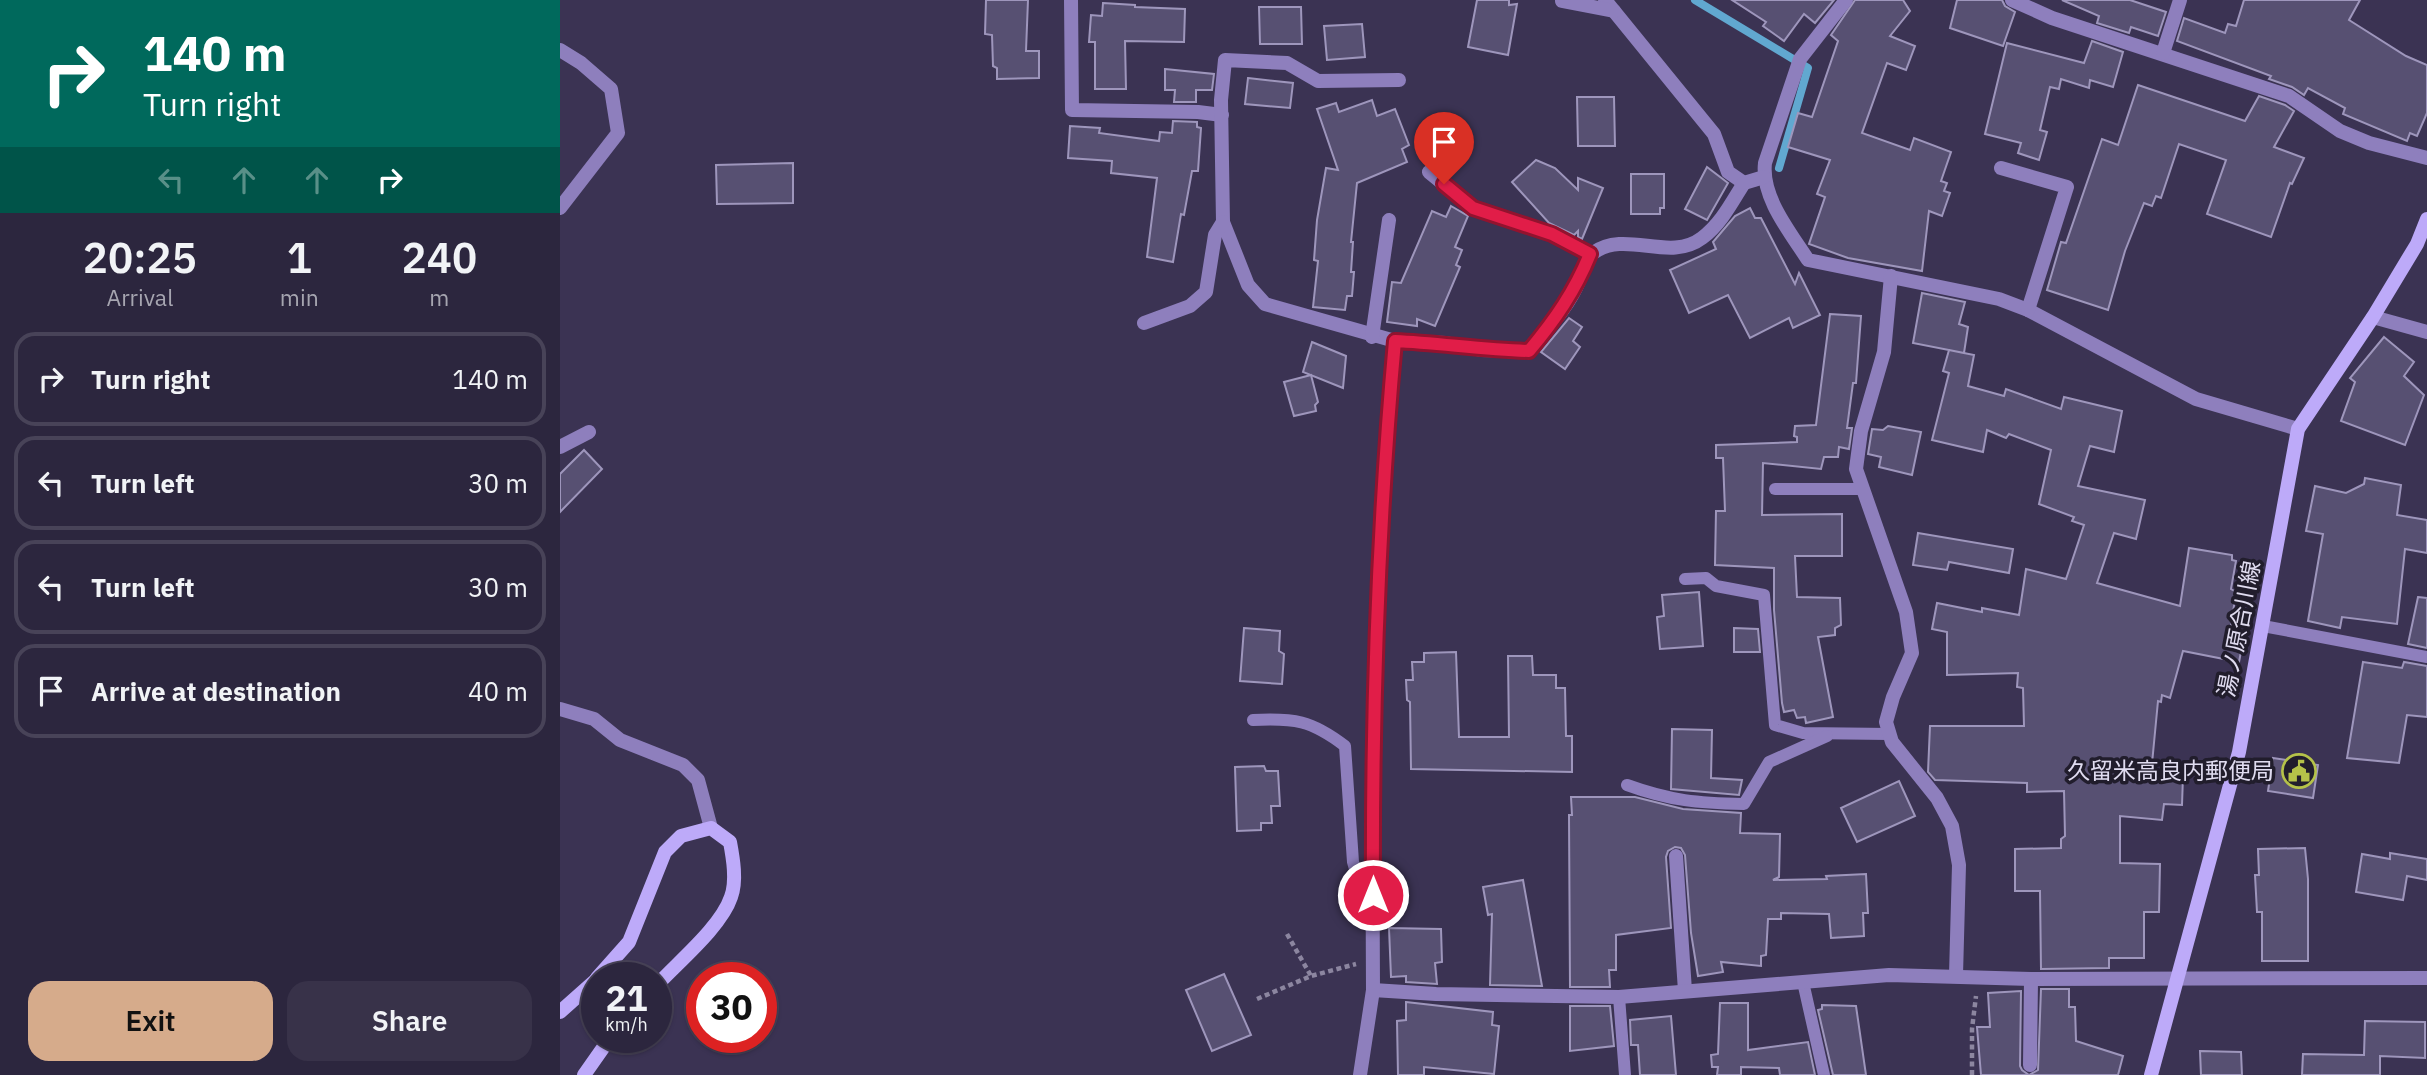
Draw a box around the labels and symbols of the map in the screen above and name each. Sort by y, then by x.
pin [1414,112,1474,184]
street label: 湯ノ原合川線 [2210,558,2266,699]
public building icon: 久留米高良内郵便局 [2280,752,2318,790]
place label: 久留米高良内郵便局 [2067,755,2274,785]
position arrow [1336,858,1410,932]
speed limit sign: 30 [686,962,777,1053]

